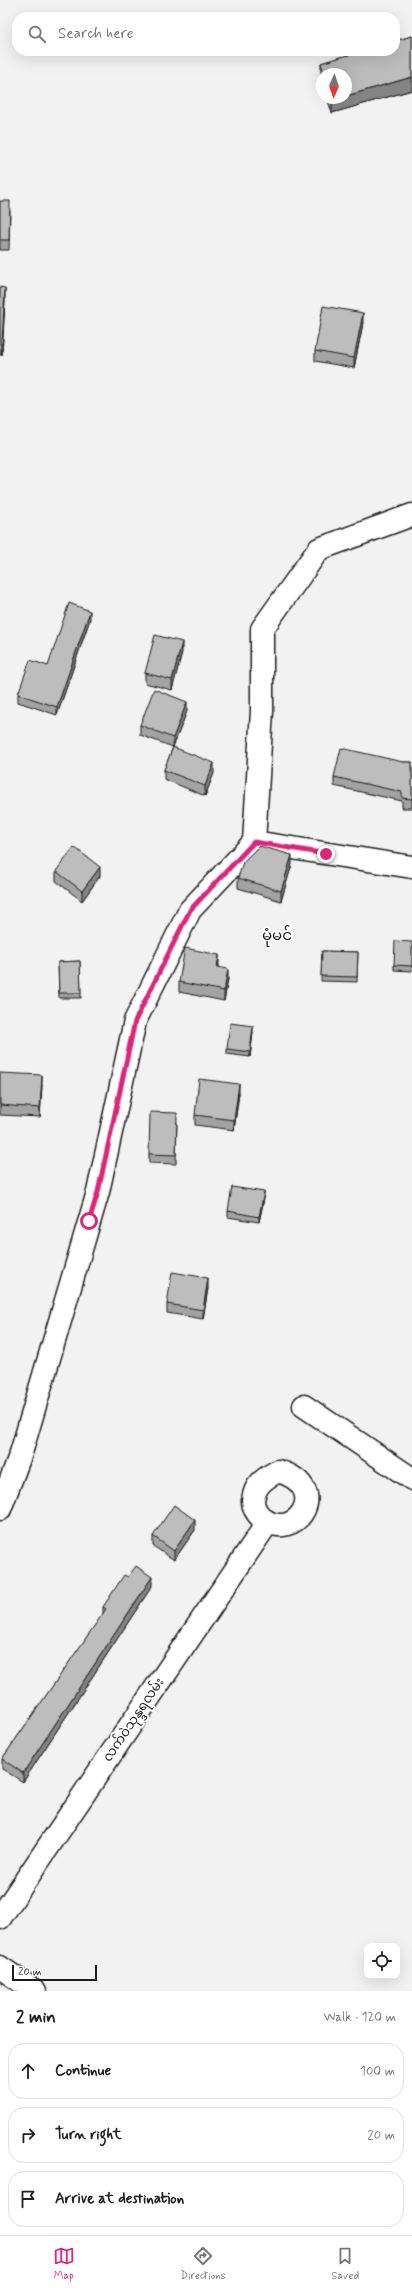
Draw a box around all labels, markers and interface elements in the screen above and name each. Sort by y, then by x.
search box [12,12,400,56]
icon: search [26,23,48,45]
text: Search here [58,24,134,44]
north arrow [316,68,352,104]
route end [317,845,335,863]
district label: မုံမင် [262,925,292,947]
route start [80,1212,98,1230]
street label: လက်ဝဲသုန္ဒရလမ်း [99,1674,169,1766]
map controls [364,1943,400,1979]
button: locate [364,1943,400,1979]
scale bar [12,1963,97,1982]
text: 20 m [18,1965,41,1979]
text: 2 min [16,2006,56,2028]
text: Walk · 120 m [324,2009,396,2026]
icon: ahead [17,2060,39,2082]
text: Continue [55,2061,111,2081]
text: 100 m [360,2063,395,2080]
icon: right [17,2124,39,2146]
text: Turn right [55,2125,122,2145]
text: 20 m [367,2127,395,2144]
icon: arrive [17,2188,39,2210]
text: Arrive at destination [55,2189,184,2209]
tab: Map [53,2245,75,2283]
tab: Directions [180,2245,226,2283]
tab: Saved [331,2245,359,2283]

